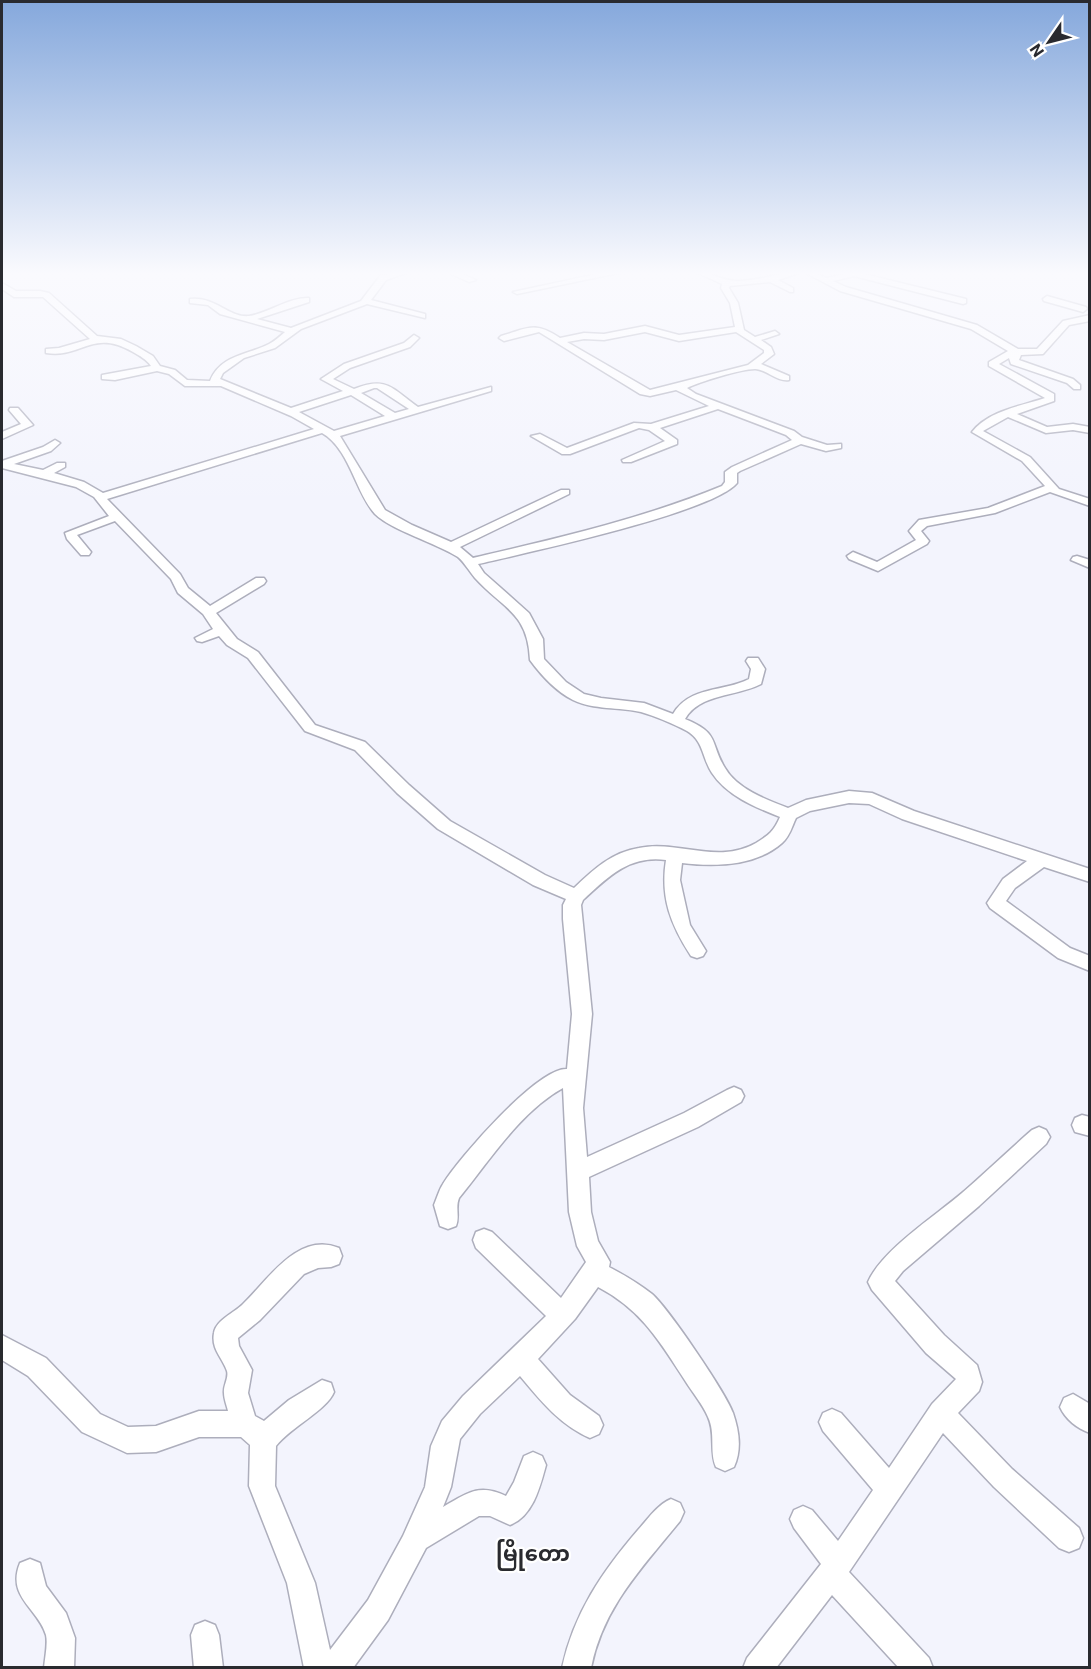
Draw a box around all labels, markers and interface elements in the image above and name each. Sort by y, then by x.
north arrow [1019,12,1079,72]
text: N [1026,40,1048,60]
district label: မြိုတော [496,1538,570,1571]

